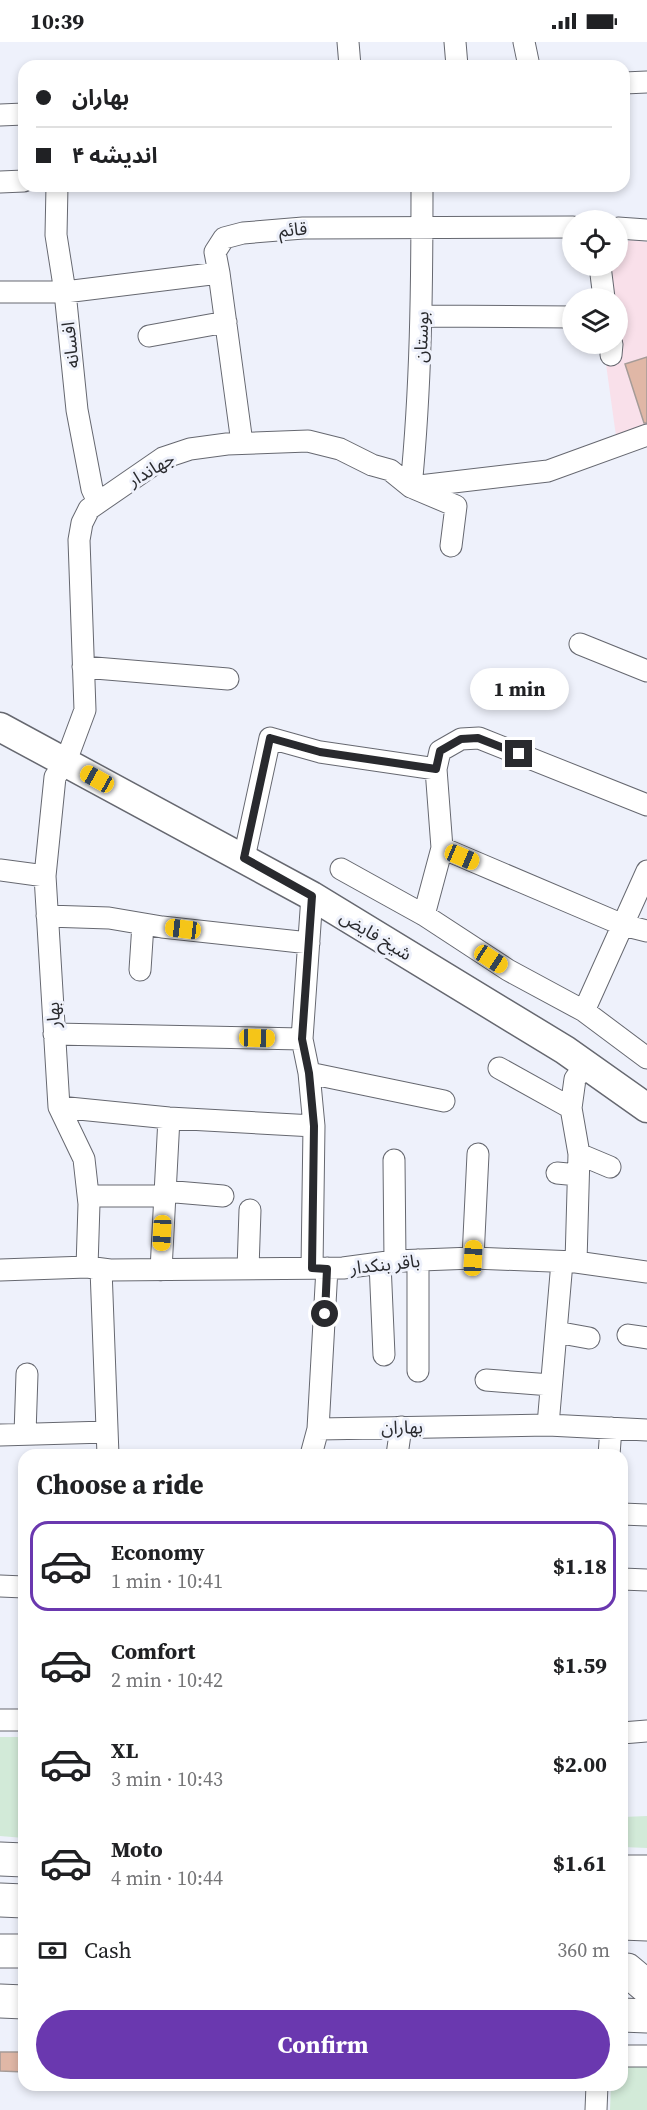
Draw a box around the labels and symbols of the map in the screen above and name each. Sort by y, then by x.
street label: قائم [278,216,308,243]
street label: بوستان [408,311,434,363]
street label: افسانه [55,321,85,369]
street label: جهاندار [122,446,179,493]
callout: 1 min [470,667,568,709]
route end [505,740,532,767]
car [77,762,117,796]
car [442,842,482,872]
street label: شیخ فایض [335,904,417,967]
car [164,918,202,940]
car [471,942,511,976]
street label: بهار [40,1001,66,1030]
car [239,1029,275,1047]
car [152,1215,172,1251]
car [463,1240,483,1276]
street label: باقر بنکدار [348,1248,421,1280]
route start [311,1300,338,1327]
street label: بهاران [381,1414,423,1440]

